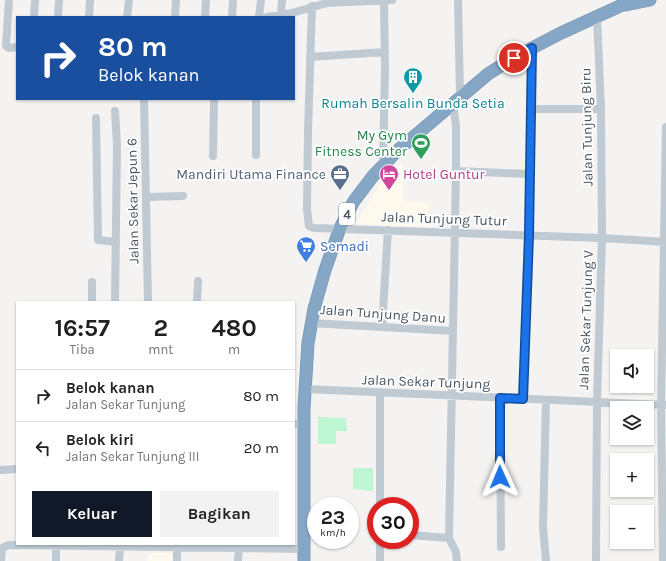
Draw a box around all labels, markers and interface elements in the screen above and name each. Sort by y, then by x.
text: 80 m [98,30,167,63]
icon: right [32,32,84,84]
pin [497,41,531,75]
icon: arrive [503,47,525,69]
text: Belok kanan [98,64,199,86]
building icon: Rumah Bersalin Bunda Setia [402,66,424,94]
street label: Jalan Tunjung Biru [577,68,597,186]
place label: Rumah Bersalin Bunda Setia [321,95,505,112]
place label: My Gym Fitness Center [315,127,408,160]
sports icon: My Gym Fitness Center [410,132,432,160]
street label: Jalan Sekar Jepun 6 [123,138,143,264]
office icon: Mandiri Utama Finance [329,163,351,191]
hotel icon: Hotel Guntur [378,163,400,191]
place label: Mandiri Utama Finance [176,166,326,183]
place label: Hotel Guntur [403,166,485,183]
road number: 4 [339,203,355,225]
street label: Jalan Tunjung Tutur [381,208,508,230]
supermarket icon: Semadi [295,235,317,263]
place label: Semadi [320,238,369,255]
street label: Jalan Sekar Tunjung V [575,250,597,390]
street label: Jalan Tunjung Danu [319,301,447,327]
text: 16:57 [54,314,110,342]
text: 2 [153,314,168,342]
text: 480 [212,314,257,342]
text: Tiba [70,342,95,357]
text: mnt [148,342,173,357]
text: m [228,342,240,357]
map controls [610,349,654,549]
button: sound [610,349,654,393]
street label: Jalan Sekar Tunjung [361,371,491,393]
text: Belok kanan [66,379,155,397]
icon: right [32,385,54,407]
text: 80 m [243,387,279,405]
text: Jalan Sekar Tunjung [66,397,185,412]
button: layers [610,401,654,445]
text: Belok kiri [66,431,134,449]
icon: left [32,437,54,459]
text: 20 m [244,439,279,457]
text: Jalan Sekar Tunjung III [66,449,199,464]
button: + [610,453,654,497]
position arrow [479,456,521,498]
button: Keluar [32,491,152,537]
button: Bagikan [160,491,279,537]
speed limit sign: 30 [367,497,419,549]
button: − [610,505,654,549]
text: 23 [321,506,345,529]
text: km/h [320,527,346,539]

